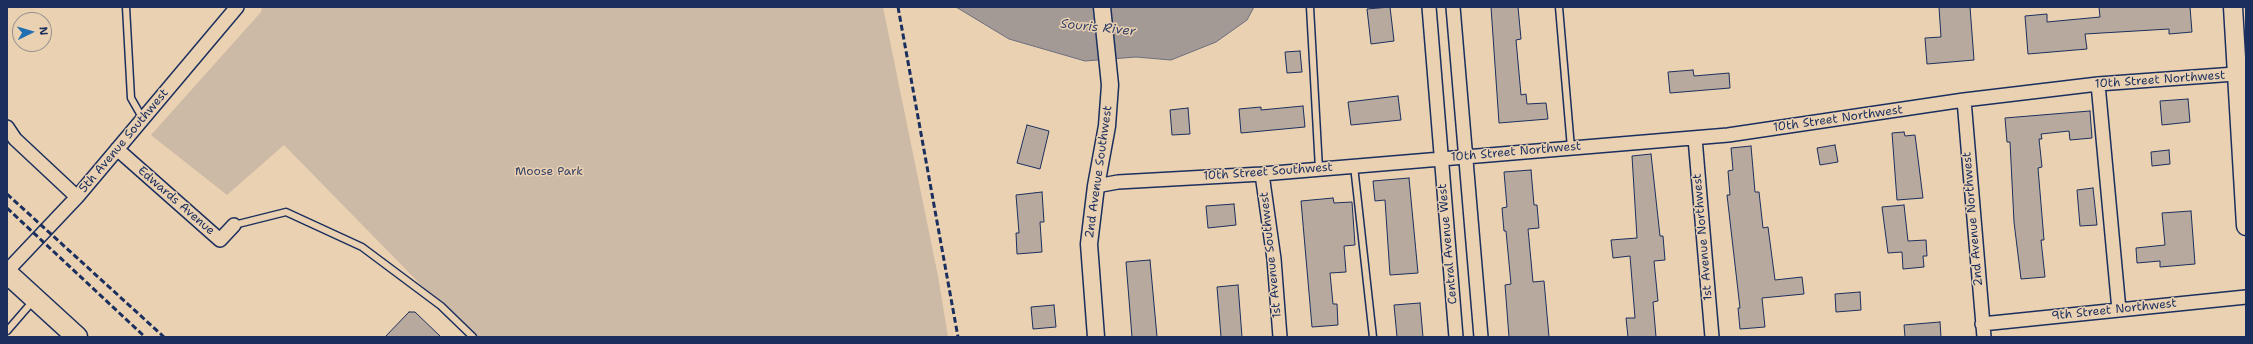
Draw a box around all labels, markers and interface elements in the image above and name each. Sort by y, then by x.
north arrow [12,12,52,52]
water label: Souris River [1060,16,1136,40]
text: N [36,26,51,36]
street label: 10th Street Northwest [2094,68,2226,92]
street label: 5th Avenue Southwest [76,86,172,196]
street label: 10th Street Northwest [1772,103,1904,135]
street label: 2nd Avenue Southwest [1083,105,1115,239]
street label: 10th Street Northwest [1450,139,1582,165]
street label: 2nd Avenue Northwest [1960,151,1986,287]
street label: 10th Street Southwest [1203,160,1333,184]
street label: Edwards Avenue [135,164,217,238]
park label: Moose Park [515,165,583,179]
street label: 1st Avenue Northwest [1690,173,1716,301]
street label: Central Avenue West [1436,183,1460,305]
street label: 1st Avenue Southwest [1257,191,1285,319]
street label: 9th Street Northwest [2051,296,2177,324]

